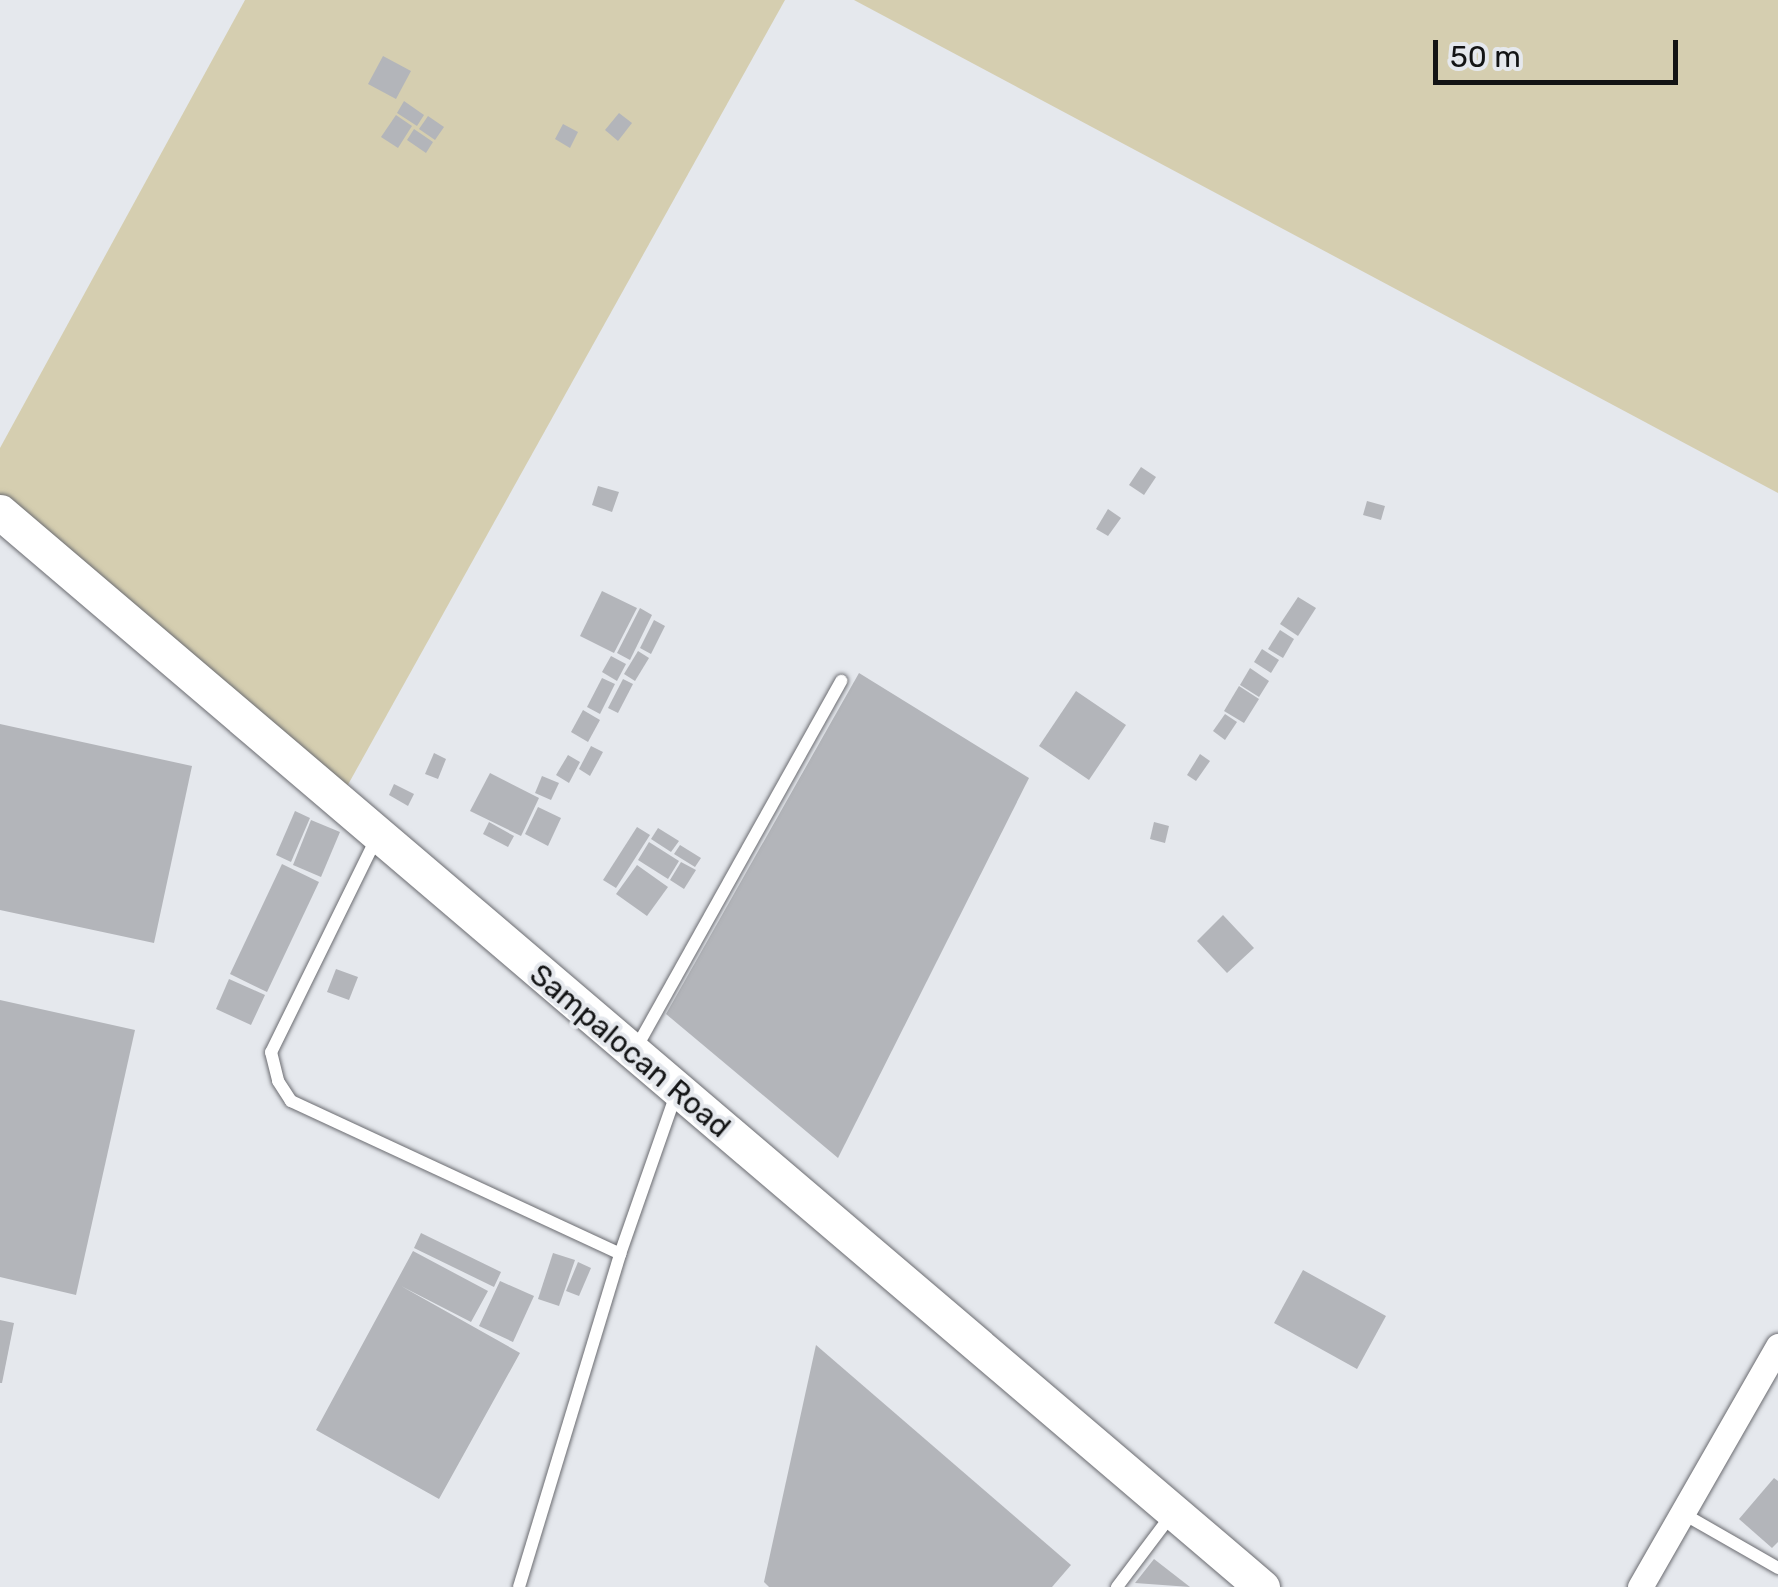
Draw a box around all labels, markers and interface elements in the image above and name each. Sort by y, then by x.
scale bar [1438,20,1683,82]
text: 50 m [1450,39,1521,75]
street label: Sampalocan Road [522,957,738,1145]

